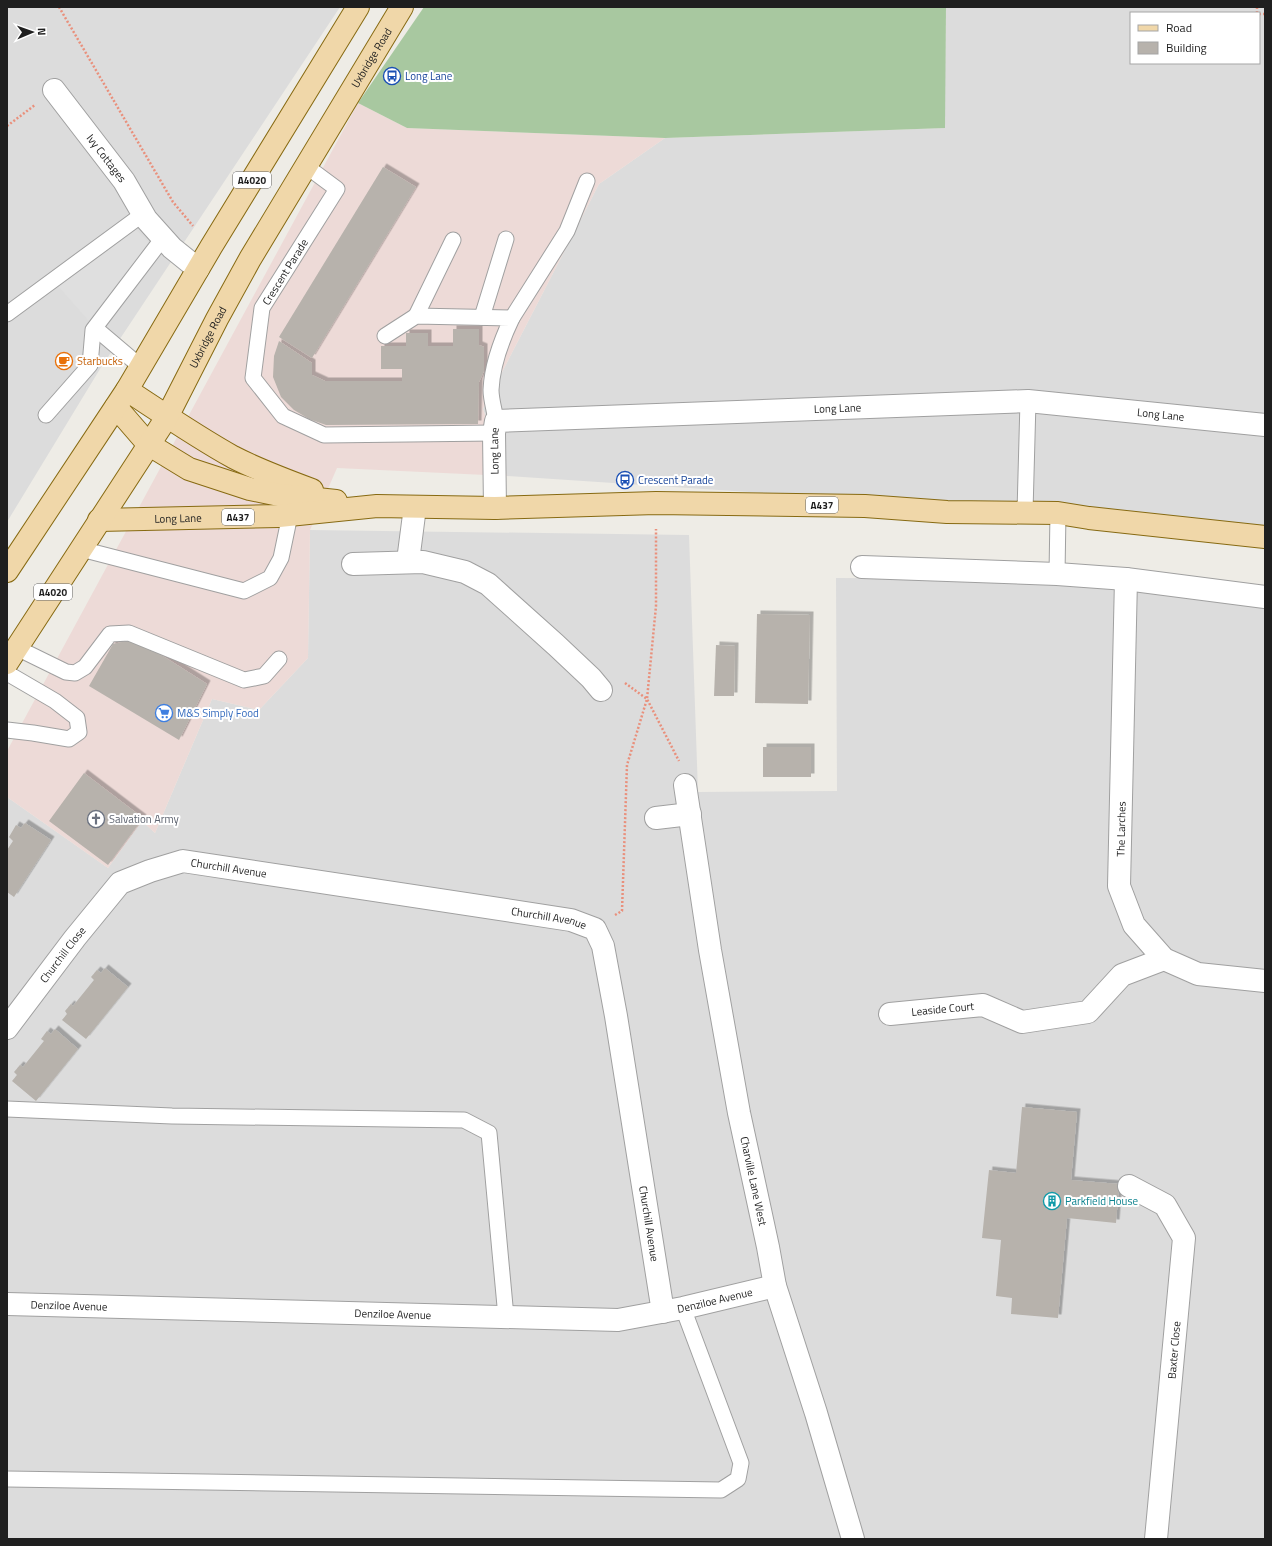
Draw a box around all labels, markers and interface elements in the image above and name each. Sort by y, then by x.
north arrow [12,12,52,52]
legend [1130,12,1260,64]
text: Road [1166,18,1192,37]
street label: Uxbridge Road [347,25,396,91]
text: N [34,28,50,36]
text: Building [1166,38,1207,57]
bus stop icon: Long Lane [382,66,402,86]
place label: Long Lane [405,68,453,84]
street label: Ivy Cottages [83,131,130,186]
road number: A4020 [233,172,271,188]
street label: Crescent Parade [258,235,312,308]
street label: Uxbridge Road [185,303,230,371]
cafe icon: Starbucks [54,351,74,371]
place label: Starbucks [77,353,123,369]
street label: Long Lane [814,399,862,417]
street label: Long Lane [1136,404,1186,425]
street label: Long Lane [486,426,503,475]
bus stop icon: Crescent Parade [615,470,635,490]
place label: Crescent Parade [638,472,714,488]
road number: A437 [806,497,838,513]
road number: A437 [222,509,254,525]
street label: Long Lane [154,510,202,527]
road number: A4020 [34,584,72,600]
supermarket icon: M&S Simply Food [154,703,174,723]
place label: M&S Simply Food [177,705,259,721]
street label: The Larches [1113,801,1129,857]
church icon: Salvation Army [86,809,106,829]
place label: Salvation Army [109,811,180,827]
street label: Churchill Avenue [190,854,268,882]
street label: Churchill Avenue [510,903,589,933]
street label: Churchill Close [36,923,90,986]
street label: Leaside Court [911,998,975,1020]
street label: Charville Lane West [736,1135,771,1227]
street label: Churchill Avenue [635,1185,663,1263]
building icon: Parkfield House [1042,1191,1062,1211]
place label: Parkfield House [1065,1193,1139,1209]
street label: Denziloe Avenue [676,1284,754,1317]
street label: Denziloe Avenue [30,1297,108,1315]
street label: Denziloe Avenue [354,1305,432,1323]
street label: Baxter Close [1164,1320,1185,1380]

